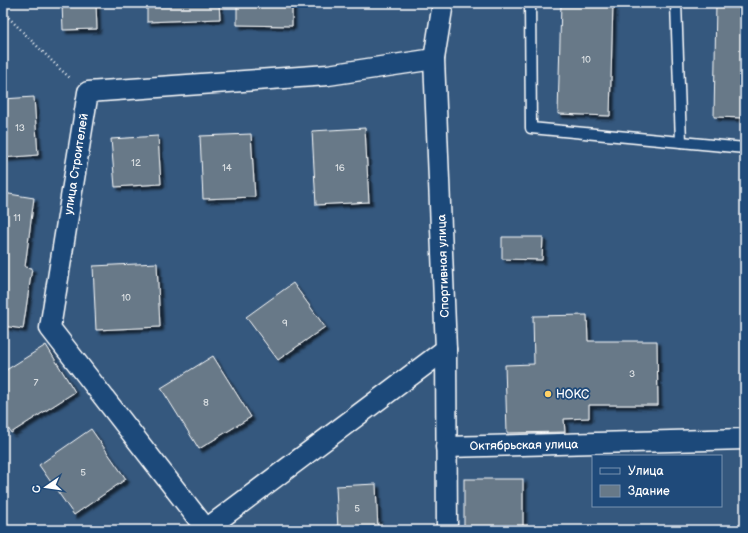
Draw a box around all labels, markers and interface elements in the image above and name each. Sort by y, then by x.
house number: 10 [581,54,591,66]
street label: улица Строителей [61,112,92,216]
house number: 13 [15,122,25,134]
house number: 12 [131,157,141,169]
house number: 14 [222,162,232,174]
house number: 16 [335,162,345,174]
house number: 11 [13,212,21,224]
street label: Спортивная улица [434,214,453,318]
house number: 10 [121,292,131,304]
house number: 9 [282,317,288,329]
house number: 3 [629,368,635,380]
house number: 7 [34,377,39,389]
place label: НОКС [556,387,589,402]
marker: НОКС [543,389,553,399]
house number: 8 [203,397,209,409]
street label: Октябрьская улица [469,437,579,454]
legend [592,455,722,507]
text: Улица [628,464,664,479]
north arrow [26,467,66,507]
house number: 5 [80,467,86,479]
text: С [29,484,44,494]
text: Здание [628,484,670,499]
house number: 5 [354,503,360,515]

